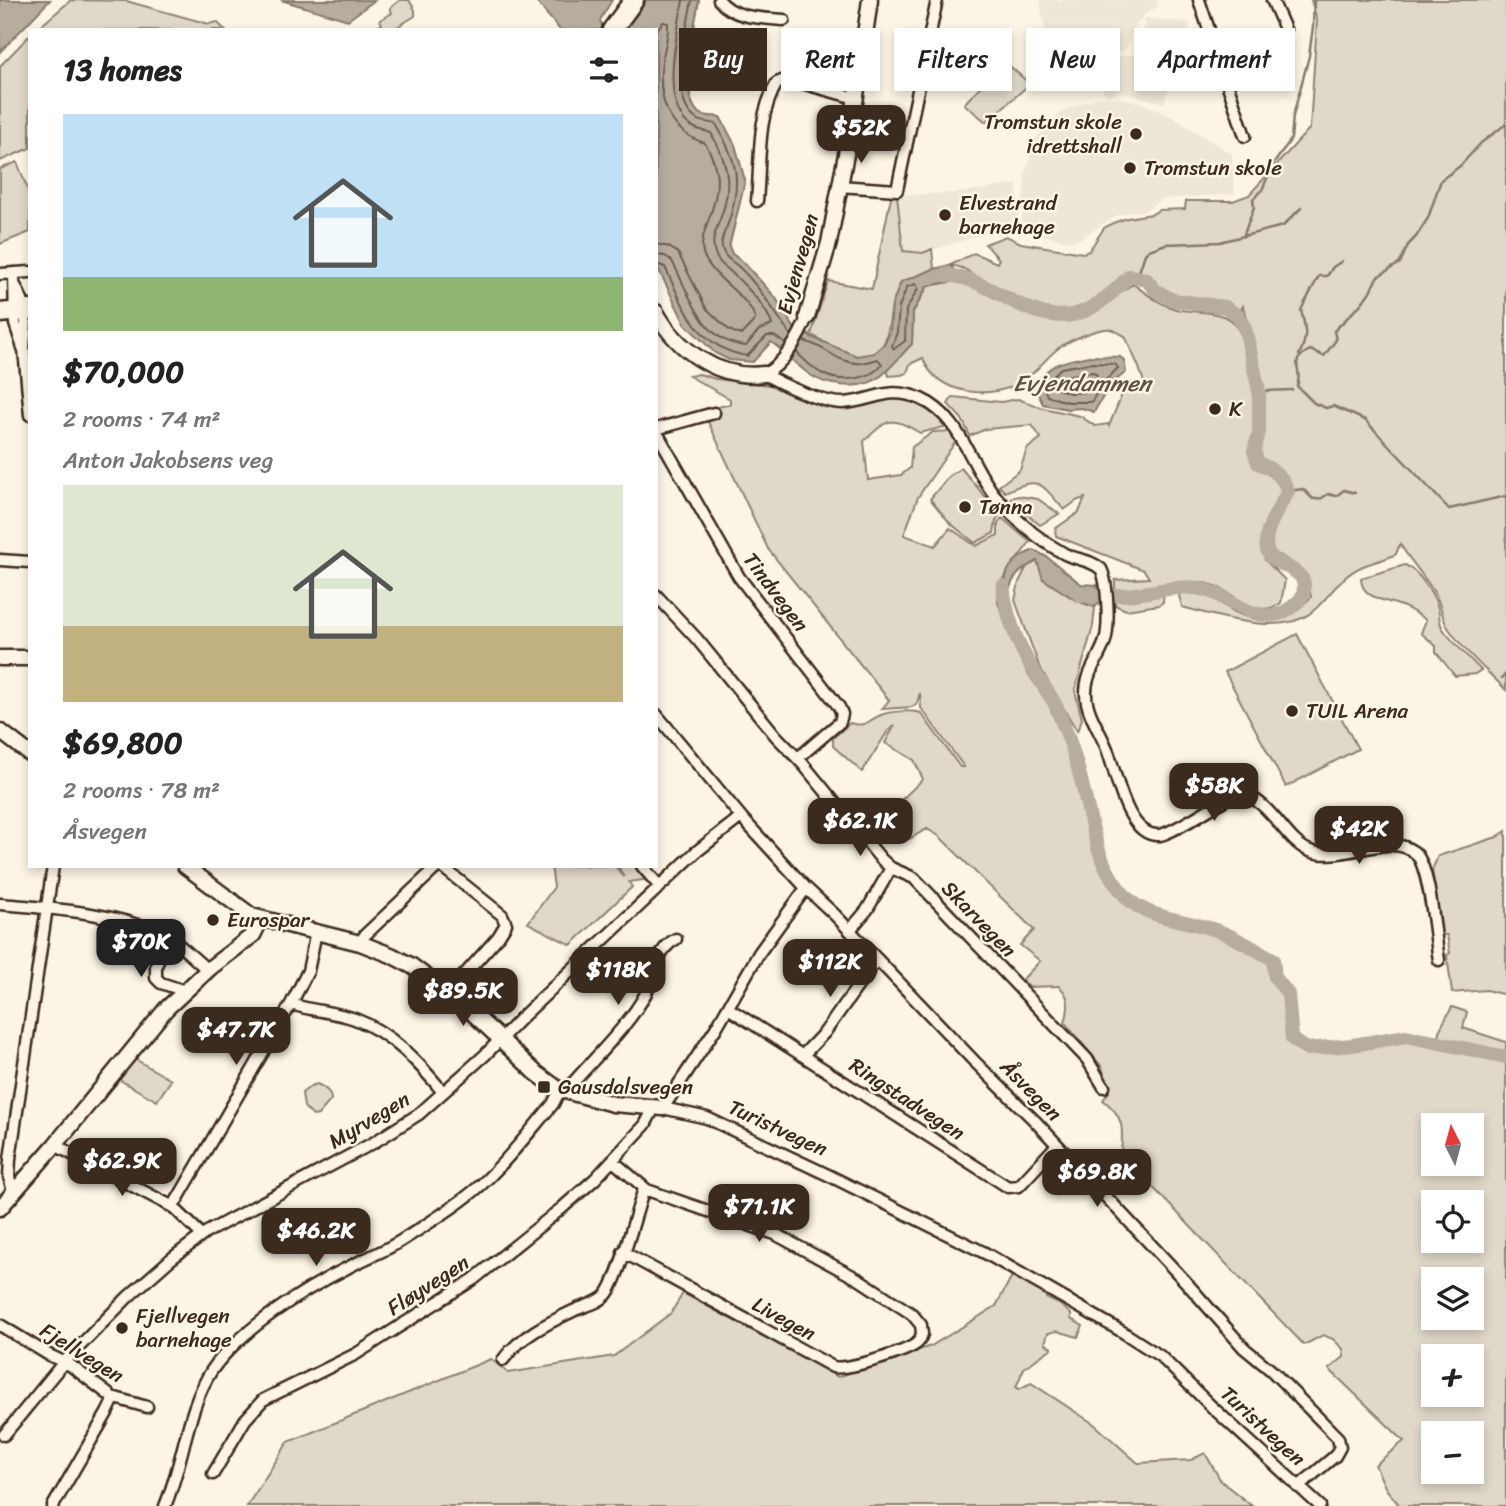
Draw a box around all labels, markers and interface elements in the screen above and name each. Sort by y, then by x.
chip: Buy [679,28,767,91]
chip: Rent [781,28,880,91]
chip: Filters [894,28,1012,91]
chip: New [1026,28,1120,91]
chip: Apartment [1134,28,1295,91]
text: 13 homes [63,43,182,97]
icon: filters [585,51,623,89]
place label: Tromstun skole idrettshall [984,103,1123,165]
pin: $52K [820,106,902,165]
text: $52K [833,107,889,148]
marker: Tromstun skole idrettshall [1128,126,1144,142]
place label: Tromstun skole [1144,149,1282,187]
icon: home [280,160,406,286]
marker: Tromstun skole [1122,160,1138,176]
place label: Elvestrand barnehage [959,184,1059,246]
marker: Elvestrand barnehage [937,207,953,223]
street label: Evjenvegen [766,209,830,319]
text: $70,000 [63,345,184,399]
water label: Evjendammen [1013,363,1153,404]
place label: K [1229,390,1243,428]
text: 2 rooms · 74 m² [63,399,220,440]
marker: K [1207,401,1223,417]
text: Anton Jakobsens veg [63,440,273,481]
place label: Tønna [979,488,1033,526]
marker: Tønna [957,499,973,515]
icon: home [280,531,406,657]
street label: Tindvegen [733,544,819,640]
place label: TUIL Arena [1306,692,1409,730]
marker: TUIL Arena [1284,703,1300,719]
text: $69,800 [63,716,183,770]
pin: $58K [1173,764,1255,823]
text: $58K [1185,765,1243,806]
text: 2 rooms · 78 m² [63,770,220,811]
pin: $62.1K [803,798,917,858]
text: $62.1K [824,800,896,841]
pin: $42K [1318,806,1400,866]
text: $42K [1330,808,1388,849]
text: Åsvegen [63,811,147,852]
street label: Skarvegen [932,871,1026,967]
place label: Eurospar [227,901,310,939]
marker: Eurospar [205,912,221,928]
pin: $70K [100,920,182,979]
text: $70K [112,921,170,962]
pin: $112K [781,940,879,999]
text: $112K [799,941,861,982]
pin: $118K [569,948,667,1007]
text: $118K [586,949,650,990]
pin: $89.5K [406,968,520,1028]
text: $89.5K [424,970,502,1011]
pin: $47.7K [179,1007,293,1067]
text: $47.7K [197,1009,275,1050]
street label: Ringstadvegen [841,1047,973,1151]
street label: Åsvegen [990,1049,1072,1131]
place label: Gausdalsvegen [558,1068,693,1106]
marker: Gausdalsvegen [536,1079,552,1095]
street label: Myrvegen [321,1081,417,1159]
street label: Turistvegen [722,1088,834,1168]
north arrow [1421,1113,1484,1176]
map controls [1421,1113,1484,1484]
pin: $62.9K [65,1138,179,1198]
text: $62.9K [84,1140,160,1181]
pin: $69.8K [1040,1150,1154,1209]
text: $69.8K [1058,1151,1136,1192]
pin: $71.1K [702,1184,816,1244]
text: $71.1K [724,1186,794,1227]
button: locate [1421,1190,1484,1253]
pin: $46.2K [259,1208,373,1268]
text: $46.2K [277,1210,355,1251]
street label: Fløyvegen [379,1244,477,1326]
button: layers [1421,1267,1484,1330]
street label: Livegen [745,1286,823,1352]
place label: Fjellvegen barnehage [136,1297,232,1359]
street label: Fjellvegen [32,1312,132,1394]
marker: Fjellvegen barnehage [114,1320,130,1336]
button: + [1421,1344,1484,1407]
street label: Turistvegen [1211,1376,1315,1476]
button: − [1421,1421,1484,1484]

